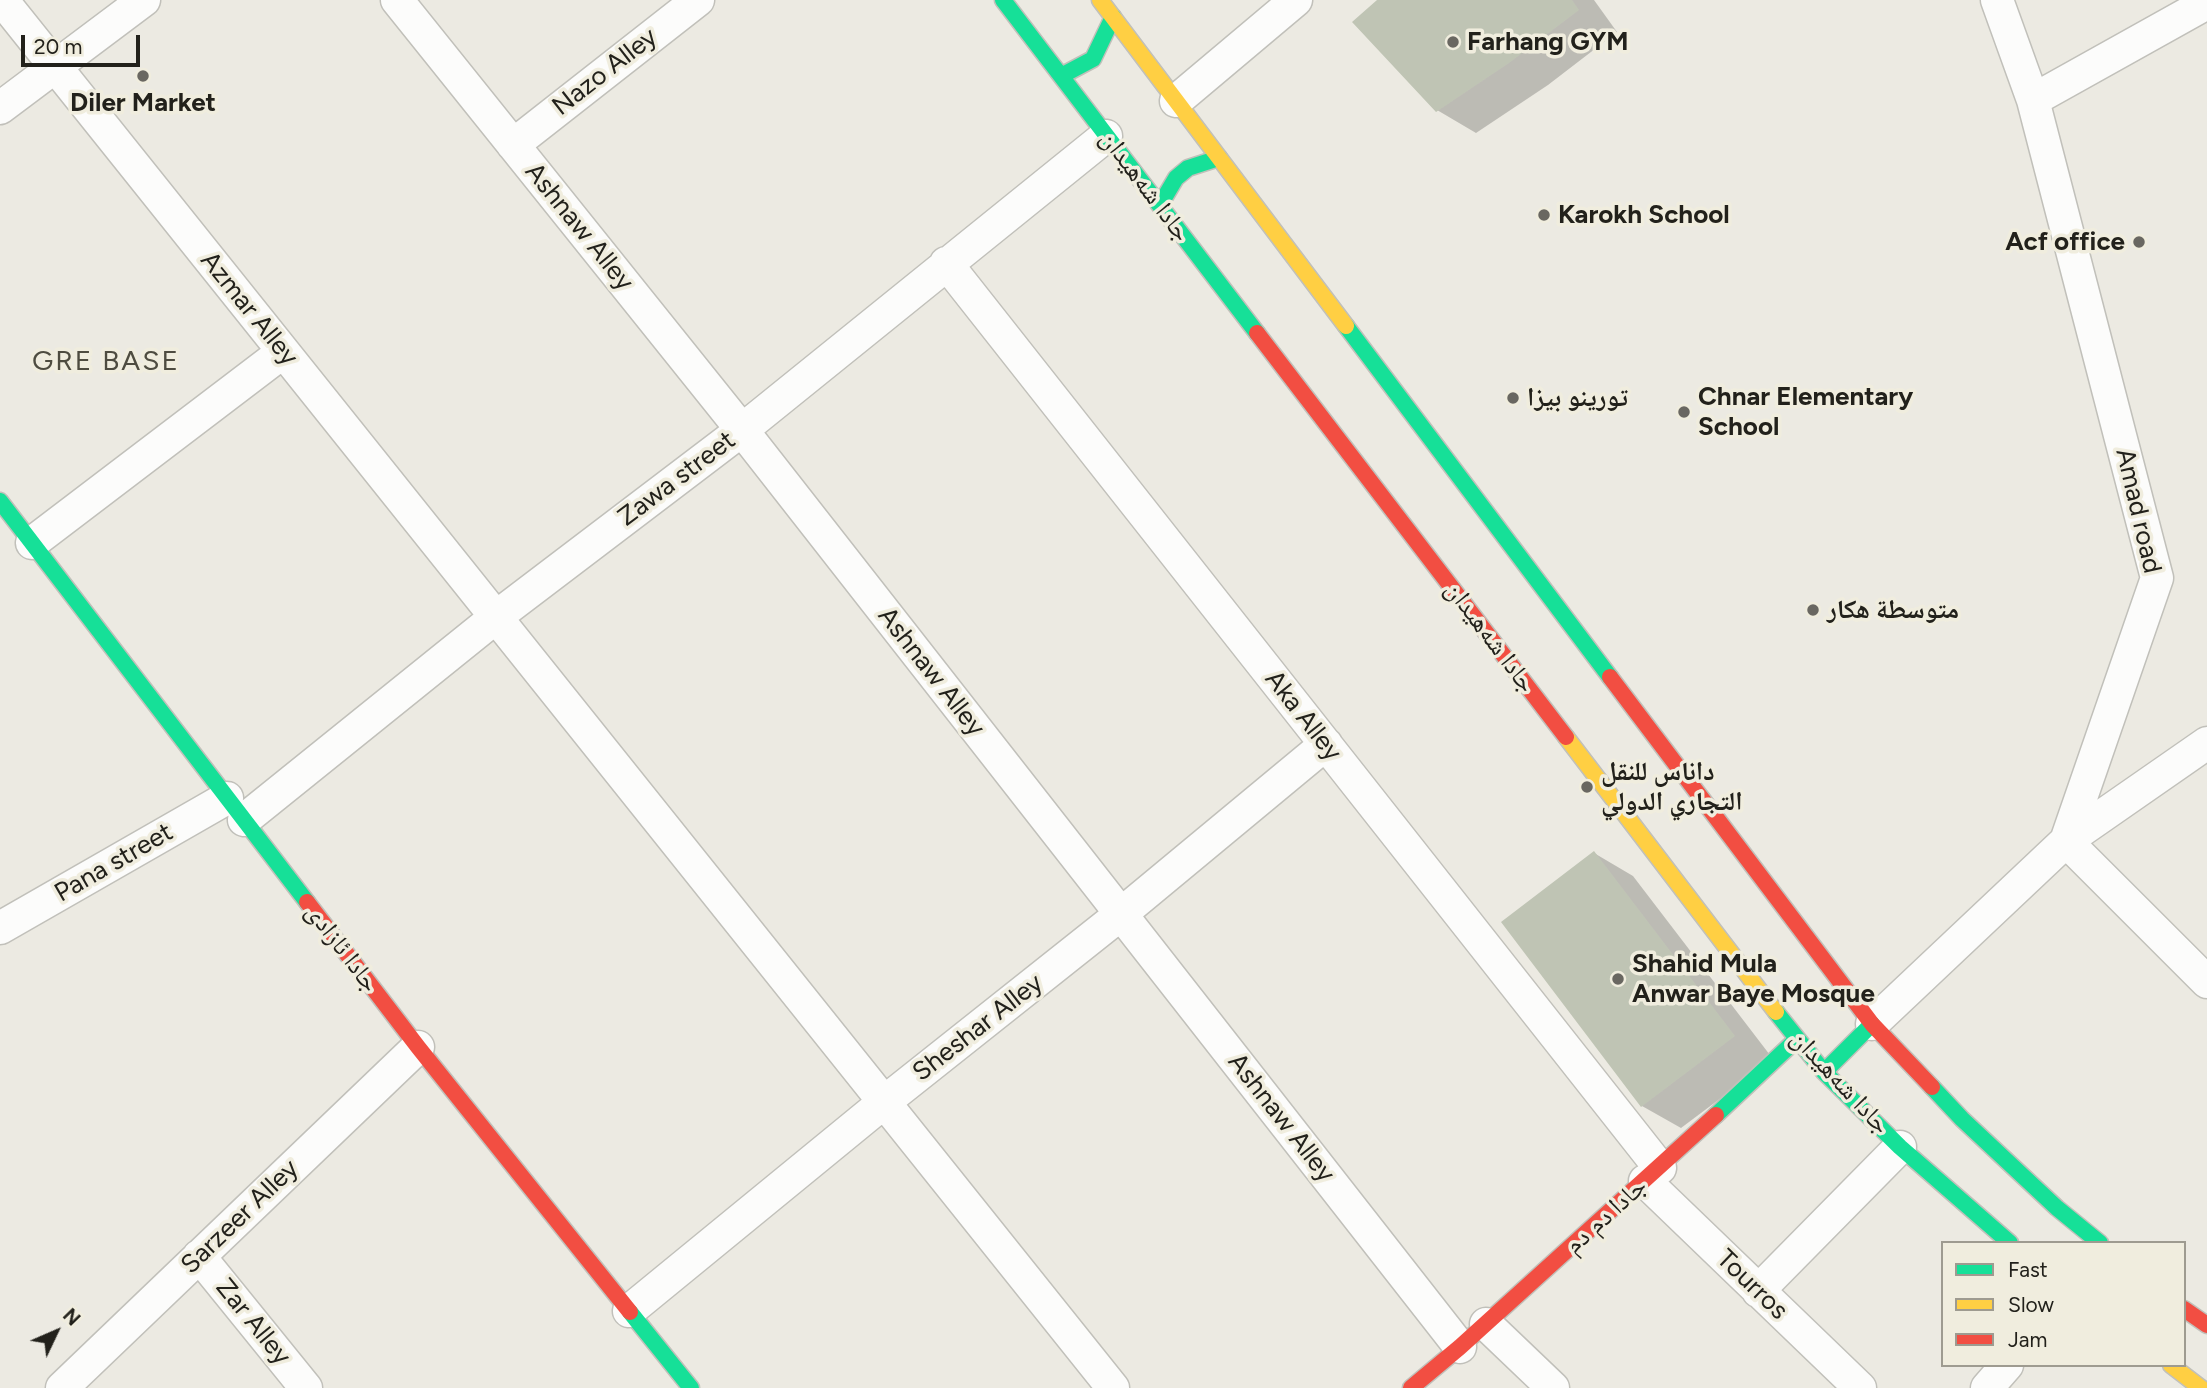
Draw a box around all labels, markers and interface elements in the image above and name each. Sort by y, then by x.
scale bar [24,21,144,65]
street label: Nazo Alley [546,21,664,123]
place label: Farhang GYM [1467,26,1629,58]
text: 20 m [34,34,82,59]
marker: Farhang GYM [1445,34,1461,50]
marker: Diler Market [135,68,151,84]
place label: Diler Market [70,87,216,119]
street label: جادا شەهیدان [1093,124,1197,248]
street label: Ashnaw Alley [518,157,640,297]
place label: Karokh School [1558,199,1730,231]
marker: Karokh School [1536,207,1552,223]
place label: Acf office [2005,226,2125,258]
marker: Acf office [2131,234,2147,250]
street label: Azmar Alley [194,246,304,372]
district label: GRE BASE [33,345,179,379]
place label: Chnar Elementary School [1698,381,1913,442]
place label: تورينو بيزا [1527,382,1628,414]
marker: تورينو بيزا [1505,390,1521,406]
marker: Chnar Elementary School [1676,404,1692,420]
street label: Zawa street [612,425,742,533]
street label: Amad road [2109,446,2167,576]
street label: جادا شەهیدان [1438,575,1542,699]
place label: متوسطة هكار [1827,594,1959,626]
street label: Ashnaw Alley [871,601,991,743]
marker: متوسطة هكار [1805,602,1821,618]
street label: Aka Alley [1258,665,1348,767]
place label: داناس للنقل التجاري الدولي [1601,756,1743,818]
marker: داناس للنقل التجاري الدولي [1579,779,1595,795]
street label: Pana street [49,817,179,909]
street label: جادا ئازادی [298,897,386,999]
place label: Shahid Mula Anwar Baye Mosque [1632,948,1875,1010]
street label: Sheshar Alley [907,968,1049,1088]
marker: Shahid Mula Anwar Baye Mosque [1610,971,1626,987]
street label: جادا شەهیدان [1784,1023,1896,1141]
street label: Ashnaw Alley [1221,1047,1341,1189]
street label: Sarzeer Alley [175,1153,305,1281]
street label: جادا دم دم [1558,1171,1654,1261]
legend [1941,1241,2186,1367]
street label: Tourros [1710,1244,1794,1326]
text: Fast [2008,1257,2048,1282]
street label: Zar Alley [209,1273,297,1371]
text: Slow [2008,1292,2054,1317]
north arrow [21,1297,91,1367]
text: N [58,1304,85,1330]
text: Jam [2008,1327,2047,1352]

